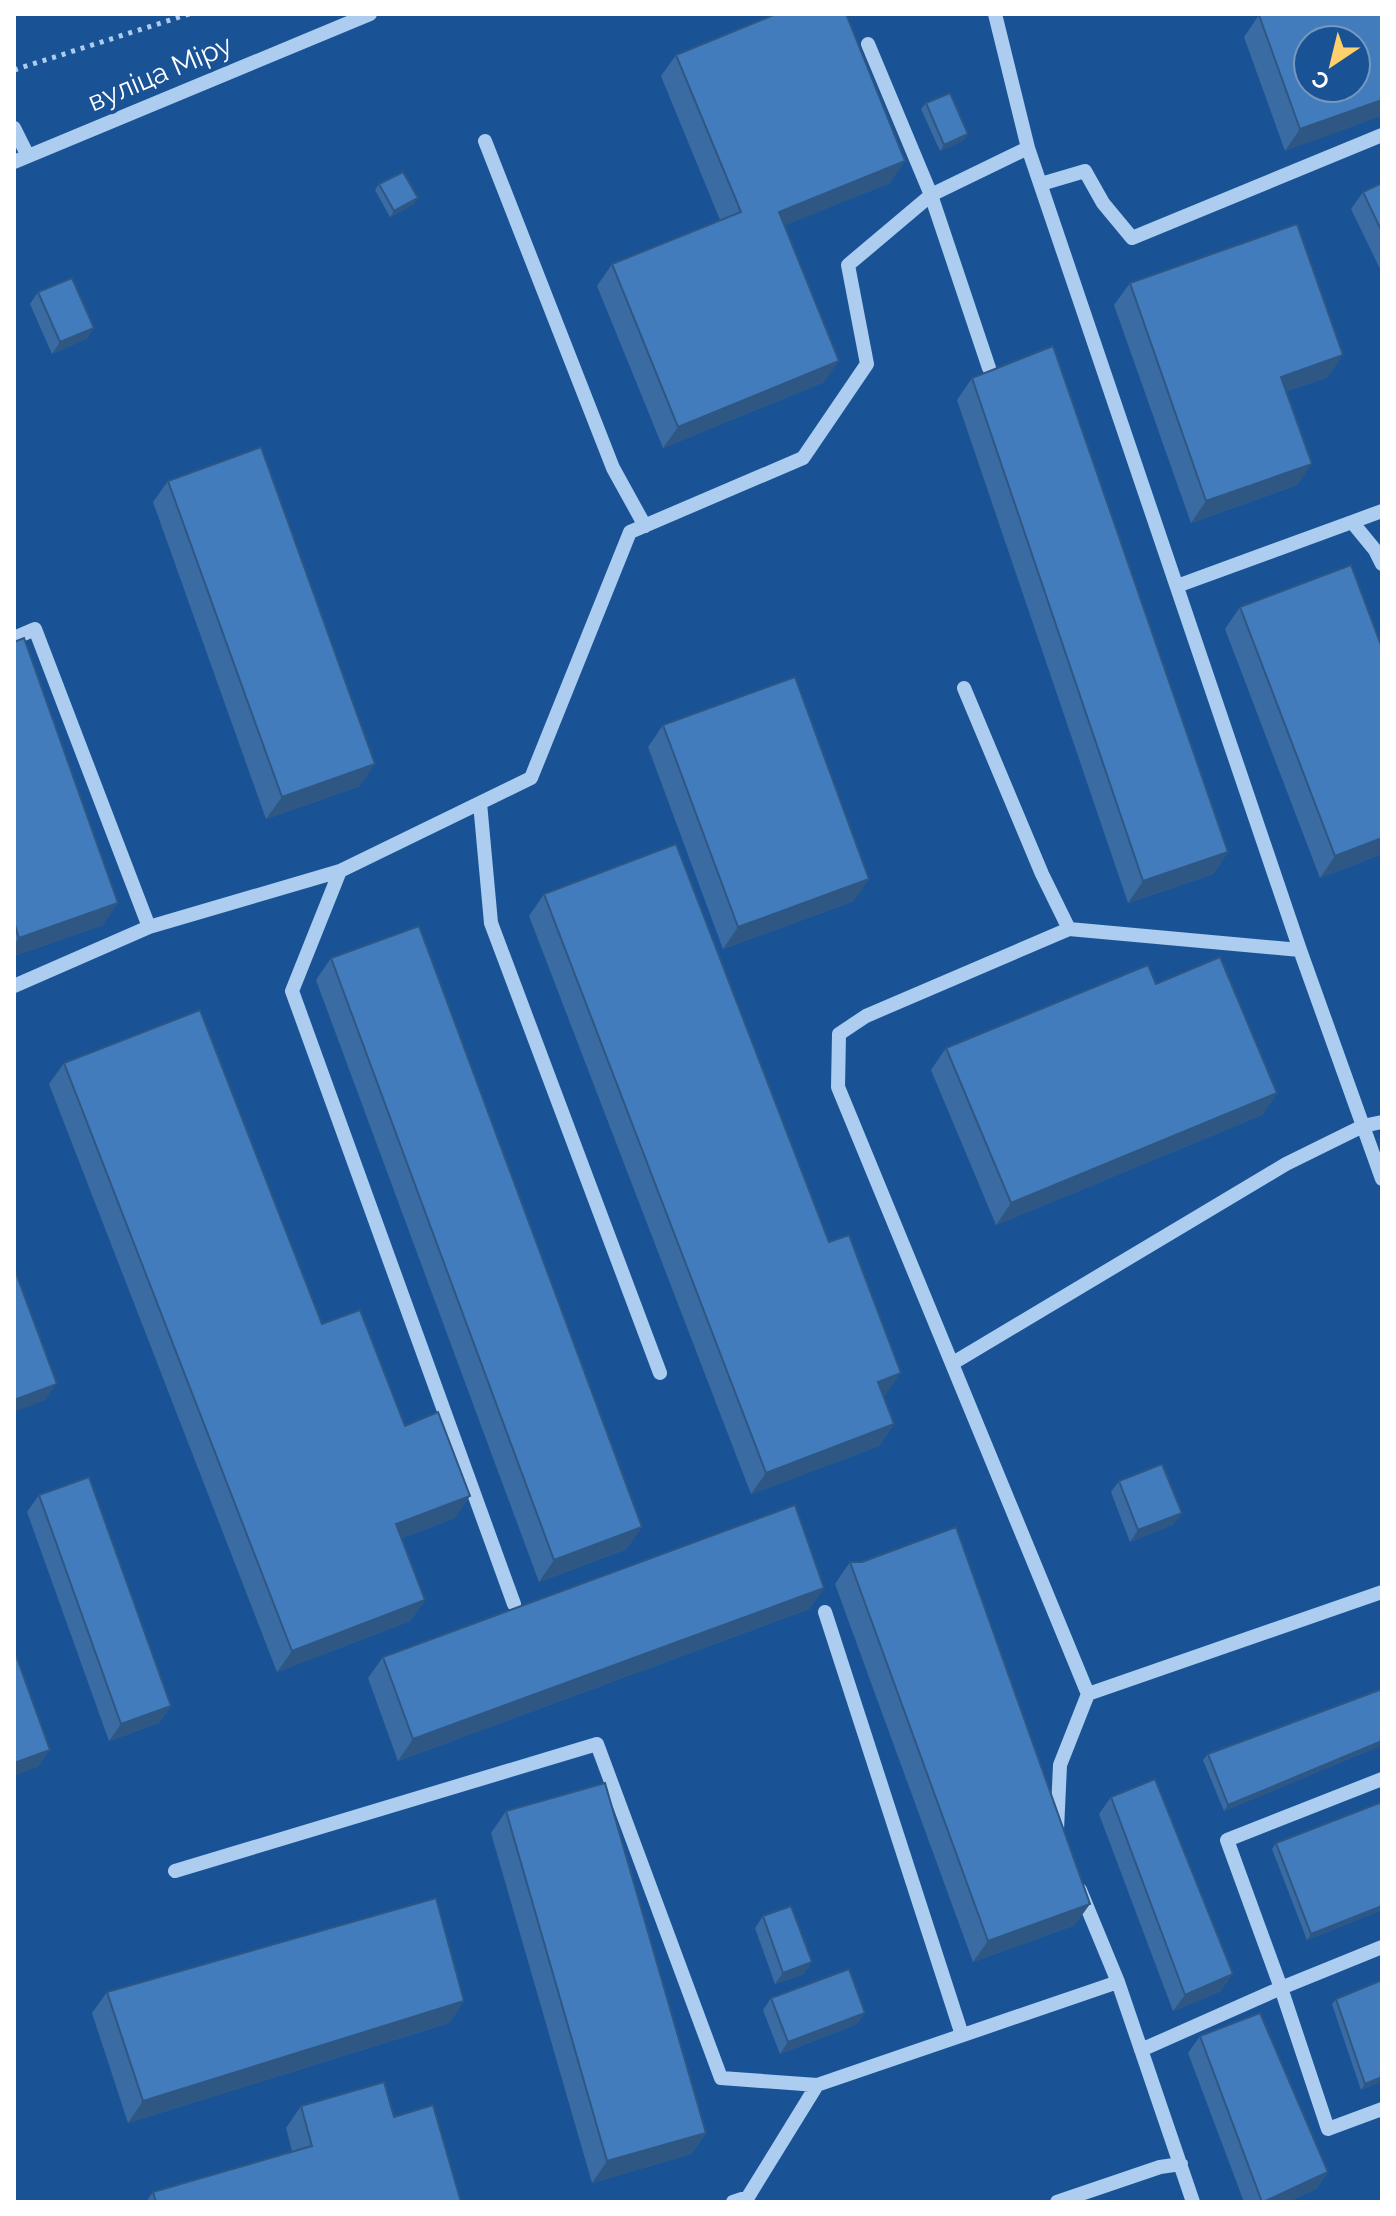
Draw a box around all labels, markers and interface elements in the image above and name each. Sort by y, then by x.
north arrow [1292,24,1372,104]
street label: вуліца Міру [83,28,237,118]
text: С [1307,65,1334,95]

